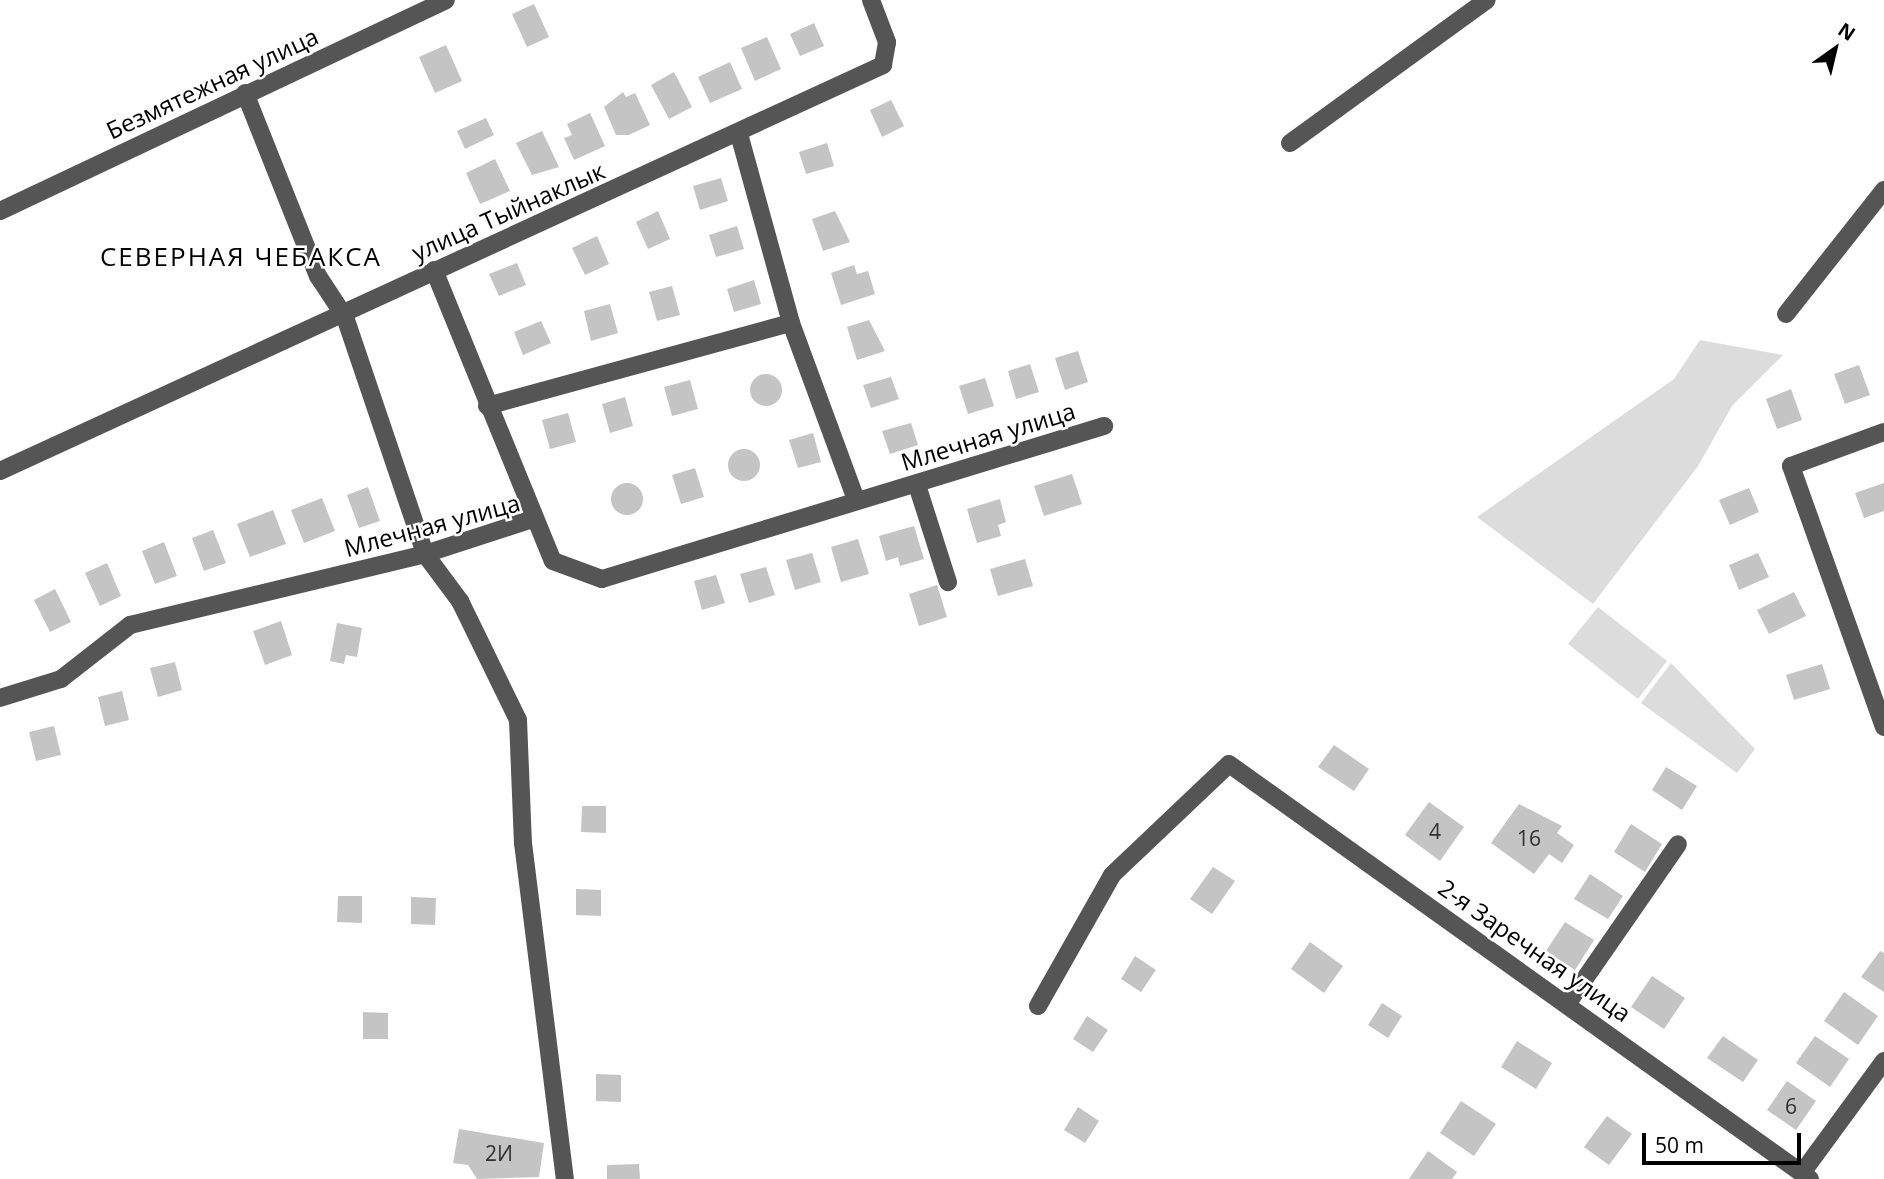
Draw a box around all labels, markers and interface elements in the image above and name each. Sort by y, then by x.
north arrow [1800,14,1870,84]
text: N [1833,16,1860,47]
street label: Безмятежная улица [101,21,323,145]
street label: улица Тыйнаклык [407,156,609,266]
district label: СЕВЕРНАЯ ЧЕБАКСА [102,241,380,273]
street label: Млечная улица [897,396,1079,476]
street label: Млечная улица [341,488,523,562]
house number: 4 [1429,818,1441,844]
house number: 16 [1517,825,1541,851]
street label: 2-я Заречная улица [1433,873,1637,1027]
house number: 6 [1785,1093,1797,1119]
scale bar [1646,1120,1805,1164]
text: 50 m [1655,1131,1704,1159]
house number: 2И [485,1140,513,1166]

